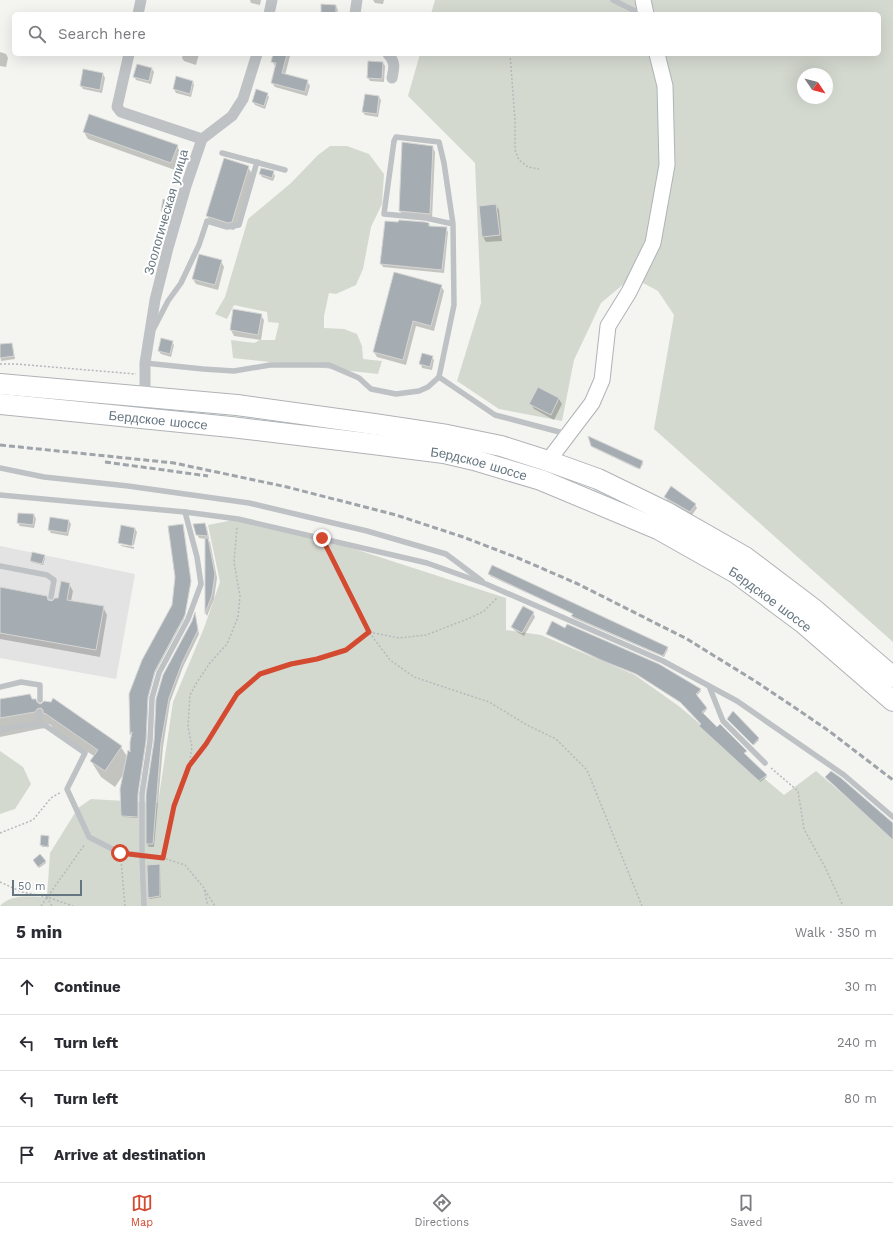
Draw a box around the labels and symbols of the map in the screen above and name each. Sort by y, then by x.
north arrow [797,68,833,104]
street label: Зоологическая улица [141,147,191,277]
street label: Бердское шоссе [108,407,208,432]
street label: Бердское шоссе [430,444,529,483]
route end [313,529,331,547]
street label: Бердское шоссе [727,563,815,635]
route start [111,844,129,862]
scale bar [12,878,82,897]

